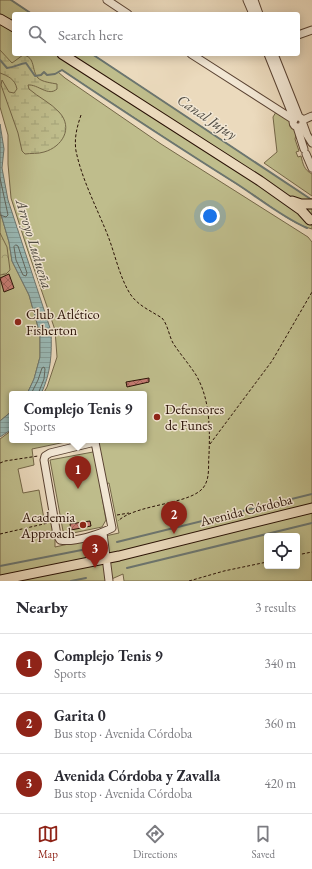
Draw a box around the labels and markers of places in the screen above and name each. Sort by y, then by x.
place label: Club Atlético Fisherton [26,305,100,339]
marker: Club Atlético Fisherton [13,317,23,327]
place label: Defensores de Funes [165,400,225,434]
marker: Defensores de Funes [152,412,162,422]
pin: 1 [65,456,91,489]
pin: 2 [161,501,187,534]
place label: Academia Approach [20,508,75,542]
marker: Academia Approach [78,520,88,530]
pin: 3 [82,535,108,568]

